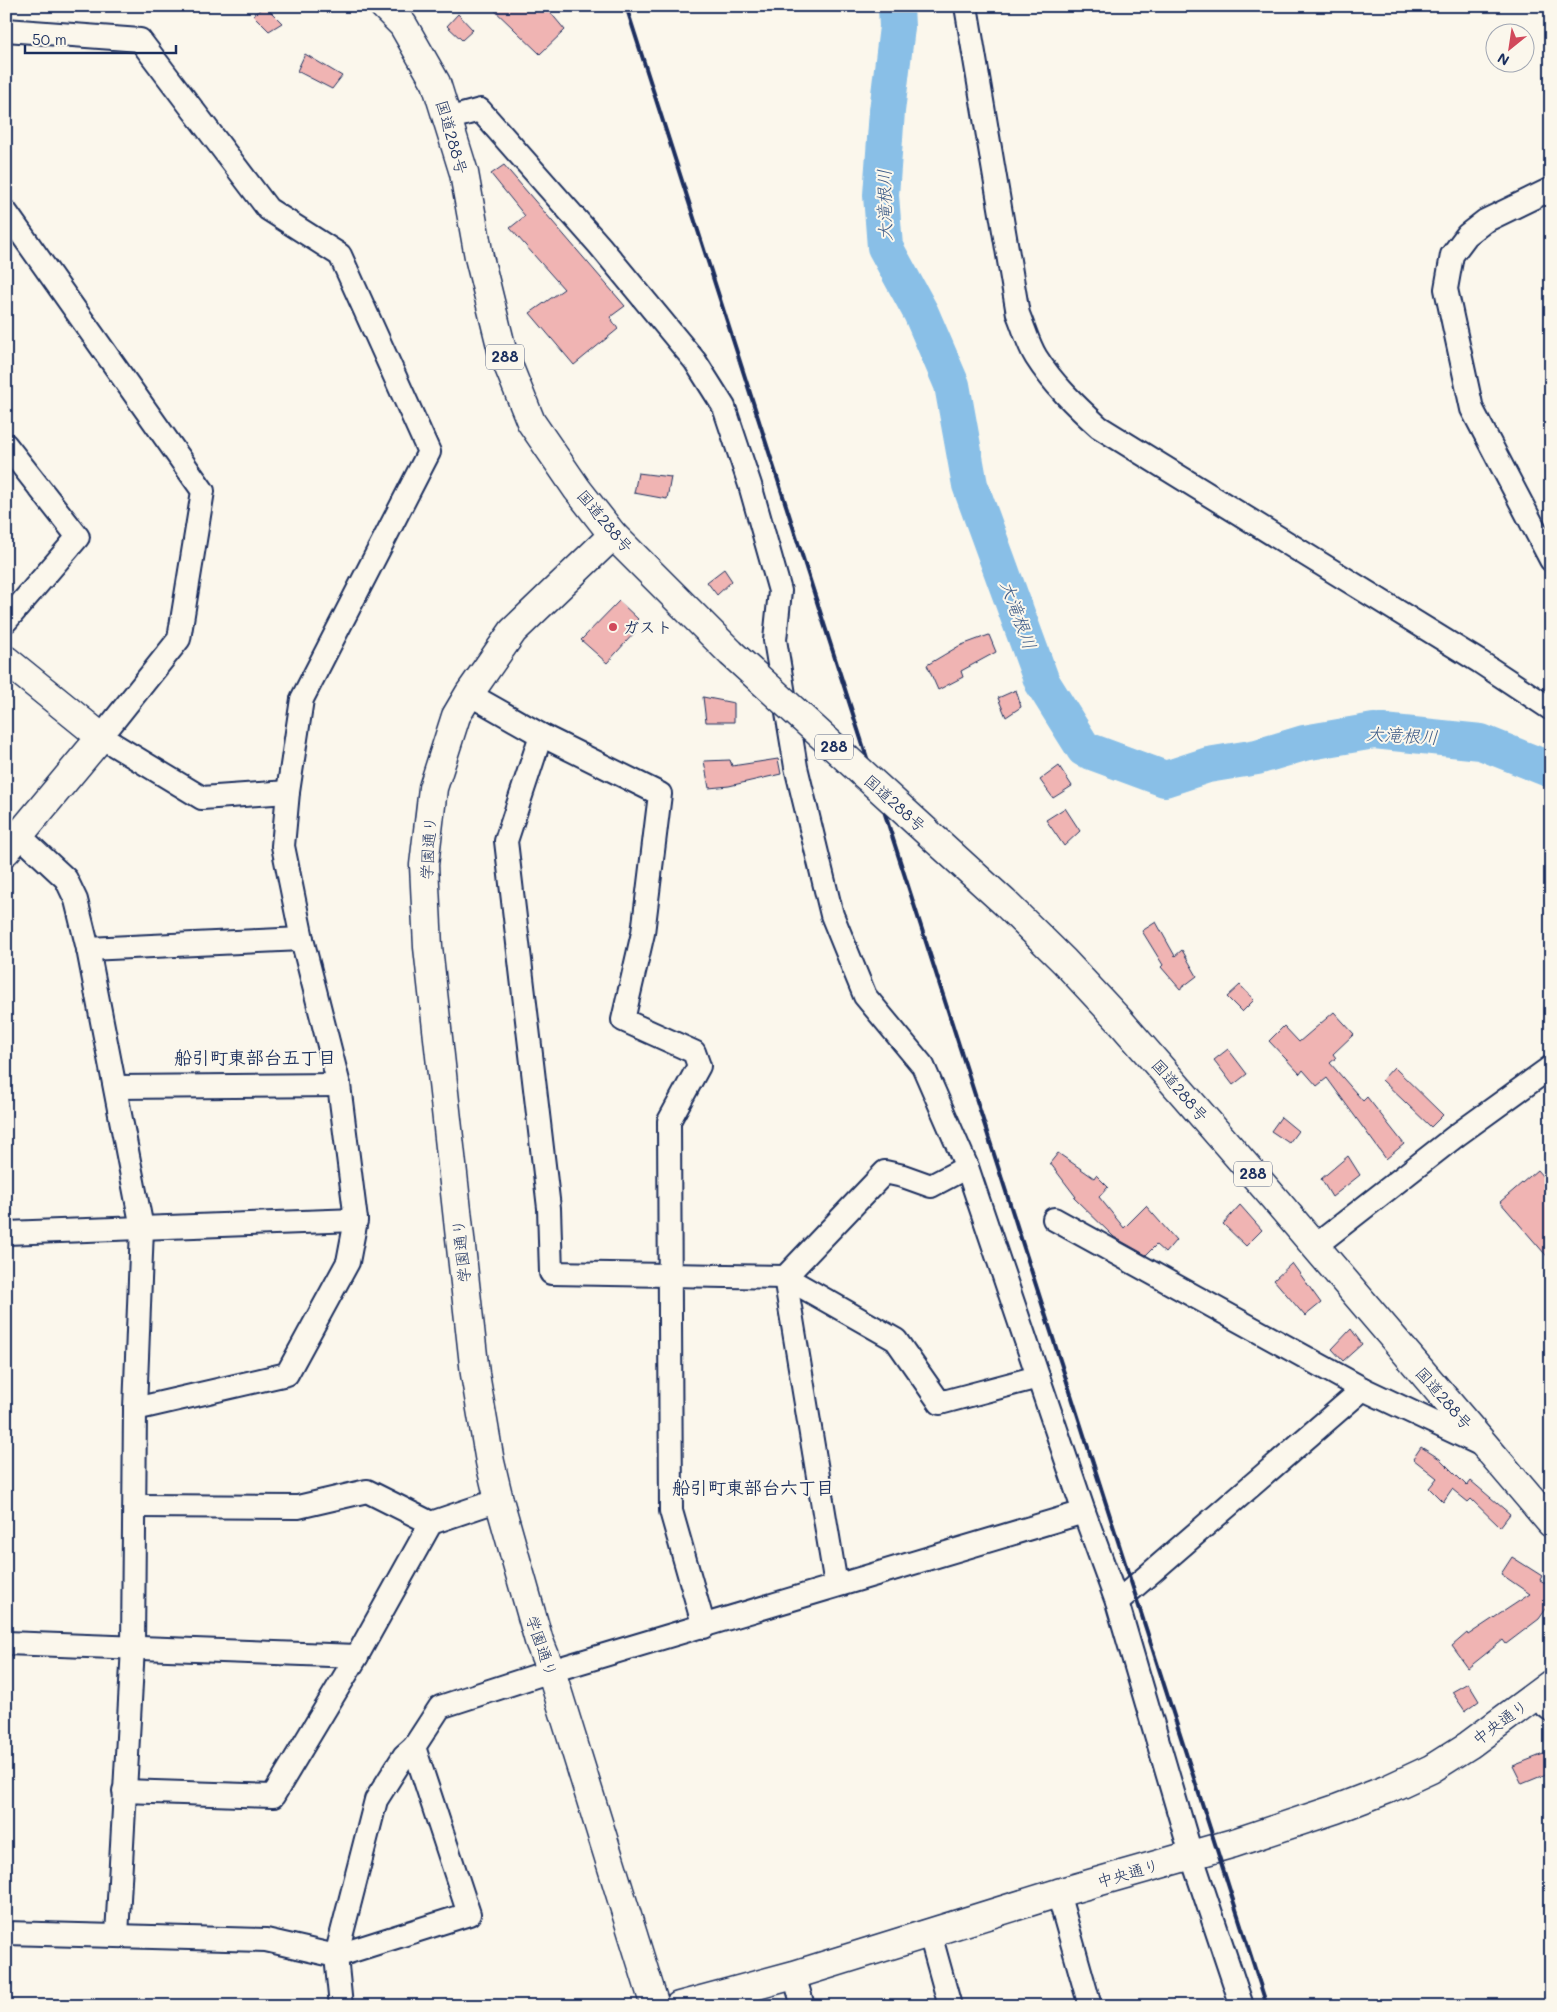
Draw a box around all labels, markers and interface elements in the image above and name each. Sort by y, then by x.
scale bar [25,22,176,54]
north arrow [1484,22,1534,72]
text: 50 m [32,29,67,49]
text: N [1494,49,1513,71]
street label: 国道288号 [432,97,473,176]
water label: 大滝根川 [871,169,897,241]
road number: 288 [486,344,524,370]
street label: 国道288号 [573,485,638,557]
water label: 大滝根川 [995,577,1043,653]
place label: ガスト [623,616,673,637]
marker: ガスト [607,621,619,633]
water label: 大滝根川 [1365,721,1439,749]
road number: 288 [815,734,853,760]
street label: 国道288号 [860,769,931,836]
street label: 学園通り [415,815,440,881]
district label: 船引町東部台五丁目 [174,1045,336,1069]
street label: 国道288号 [1147,1054,1213,1125]
road number: 288 [1234,1162,1272,1186]
street label: 学園通り [447,1218,474,1284]
street label: 国道288号 [1411,1362,1477,1433]
district label: 船引町東部台六丁目 [672,1475,834,1499]
street label: 学園通り [522,1612,563,1680]
street label: 中央通り [1468,1694,1532,1749]
street label: 中央通り [1094,1854,1162,1891]

